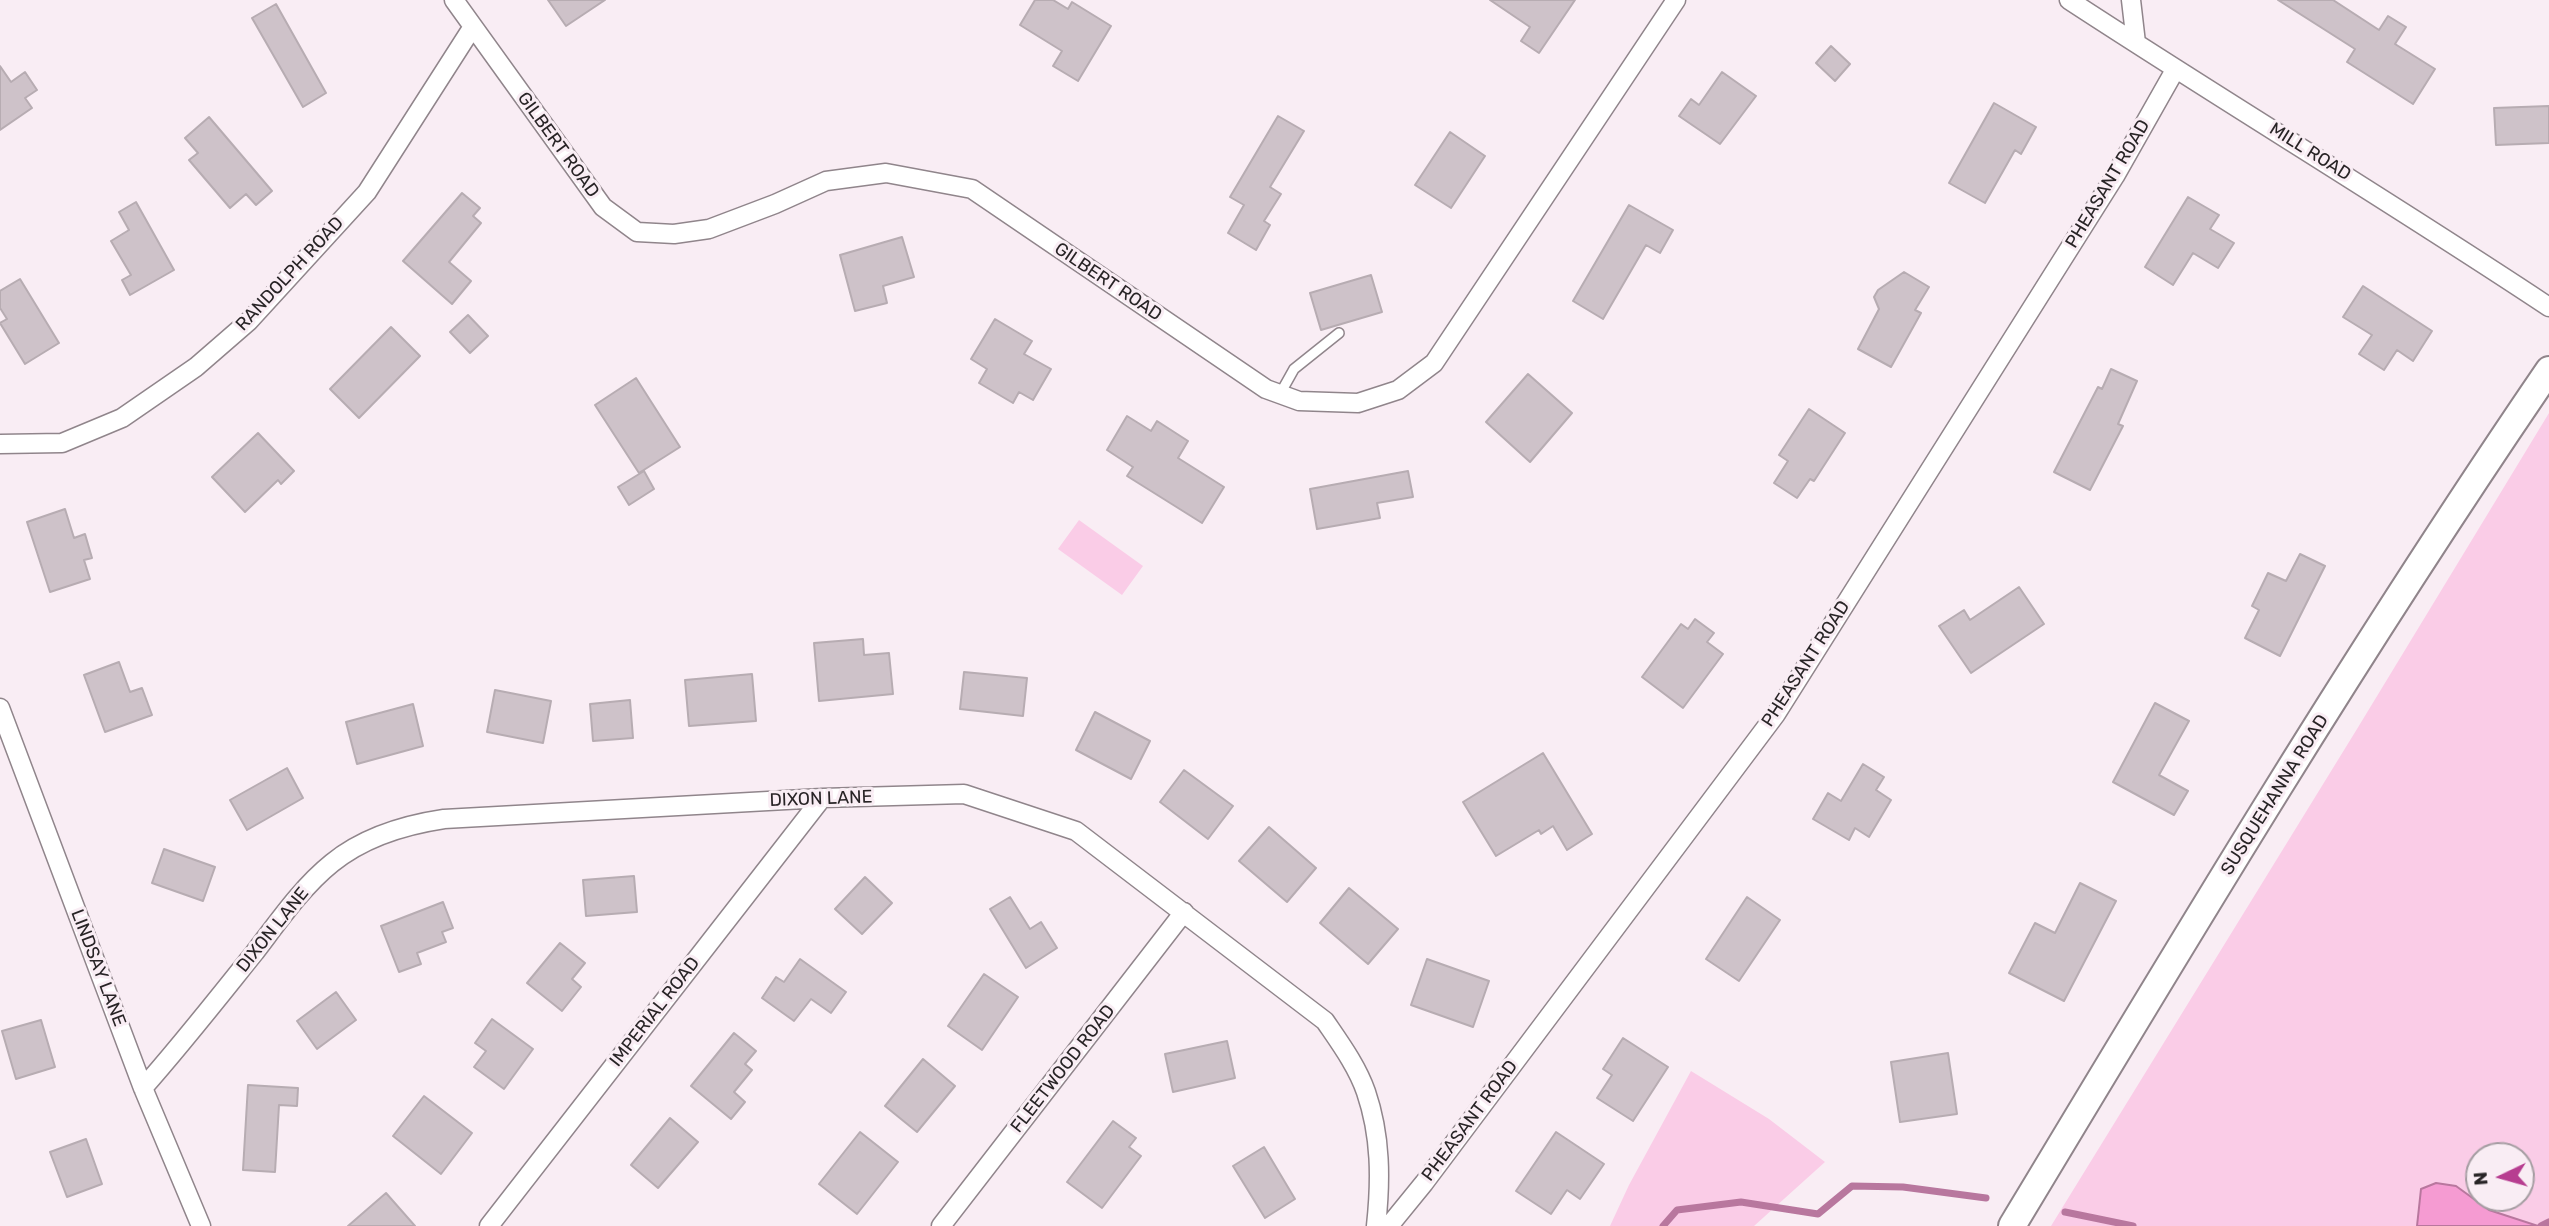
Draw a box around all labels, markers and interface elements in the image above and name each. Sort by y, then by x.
street label: GILBERT ROAD [513,88,603,202]
street label: PHEASANT ROAD [2061,116,2155,252]
street label: MILL ROAD [2265,118,2355,186]
street label: RANDOLPH ROAD [232,212,348,336]
street label: GILBERT ROAD [1050,238,1166,326]
street label: PHEASANT ROAD [1757,597,1855,731]
street label: SUSQUEHANNA ROAD [2217,711,2333,879]
street label: DIXON LANE [769,786,873,812]
street label: DIXON LANE [232,883,314,977]
street label: LINDSAY LANE [66,907,130,1029]
street label: IMPERIAL ROAD [605,953,705,1071]
street label: FLEETWOOD ROAD [1006,1001,1120,1137]
street label: PHEASANT ROAD [1418,1056,1522,1186]
north arrow [2465,1142,2535,1212]
text: N [2469,1171,2493,1187]

